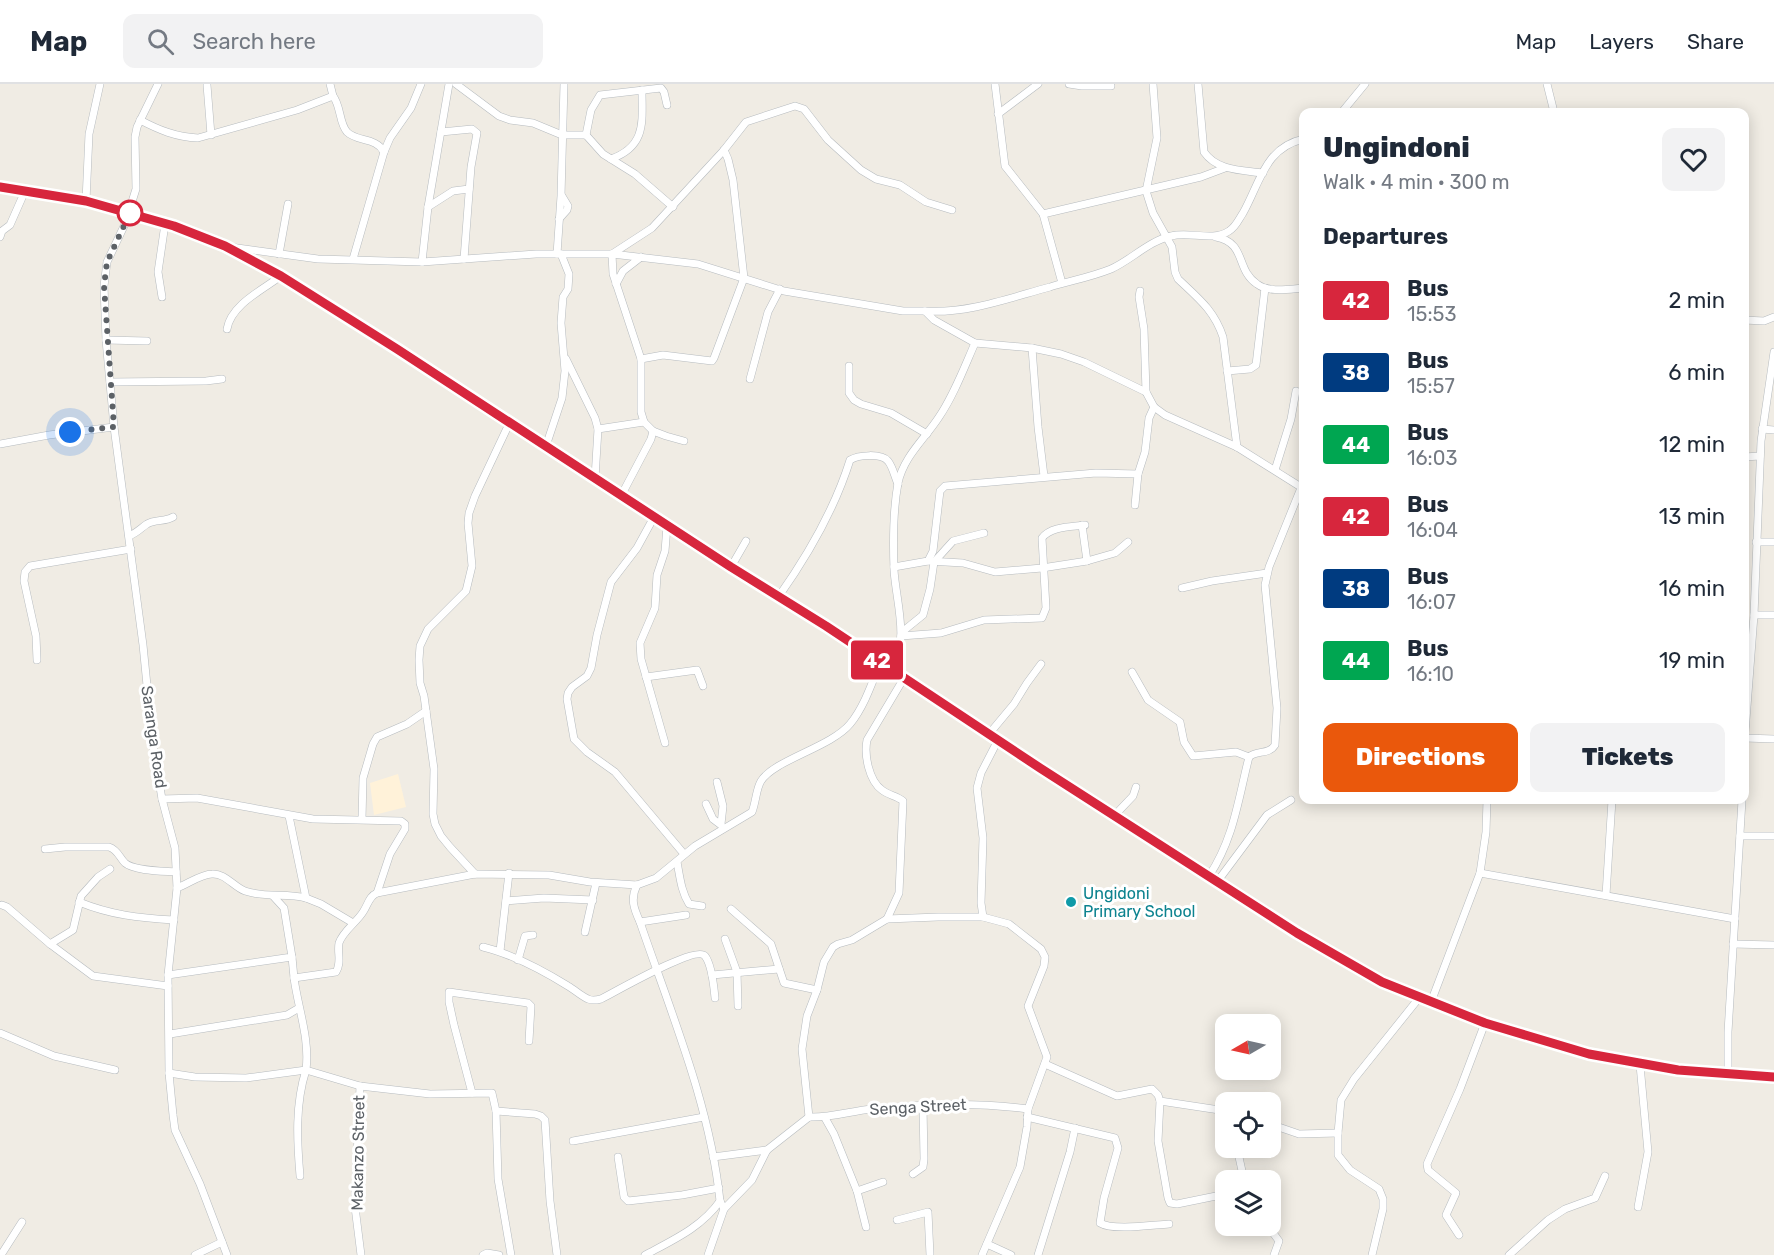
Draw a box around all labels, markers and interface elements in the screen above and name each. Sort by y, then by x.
search box [123,14,543,68]
text: Map [30,25,87,58]
icon: search [144,25,177,58]
text: Search here [192,28,316,55]
text: Map [1515,29,1556,54]
text: Layers [1589,29,1654,54]
text: Share [1687,29,1744,54]
button: heart [1662,128,1725,191]
text: Ungindoni [1323,131,1470,164]
text: Walk · 4 min · 300 m [1323,170,1510,194]
unlabelled marker [117,200,143,226]
text: Departures [1323,223,1448,250]
text: Bus [1407,275,1449,302]
text: 2 min [1668,287,1725,314]
text: 42 [1342,288,1370,313]
text: 15:53 [1407,302,1456,326]
text: Bus [1407,347,1449,374]
text: 6 min [1668,359,1725,386]
text: 38 [1342,360,1370,385]
text: 15:57 [1407,374,1455,398]
your location [55,417,85,447]
text: Bus [1407,419,1449,446]
text: 12 min [1659,431,1725,458]
text: 44 [1342,432,1370,457]
text: 16:03 [1407,446,1457,470]
text: Bus [1407,491,1449,518]
text: 13 min [1659,503,1725,530]
text: 42 [1342,504,1370,529]
text: 16:04 [1407,518,1458,542]
text: Bus [1407,563,1449,590]
text: 16 min [1659,575,1725,602]
text: 38 [1342,576,1370,601]
text: 16:07 [1407,590,1456,614]
text: Bus [1407,635,1449,662]
line badge: 42 [850,640,904,680]
text: 19 min [1659,647,1725,674]
text: 42 [863,648,891,673]
text: 44 [1342,648,1370,673]
text: 16:10 [1407,662,1454,686]
street label: Saranga Road [137,684,171,790]
button: Directions [1323,723,1518,792]
button: Tickets [1530,723,1725,792]
place label: Ungidoni Primary School [1083,884,1195,921]
marker: Ungidoni Primary School [1064,895,1078,909]
north arrow [1215,1014,1281,1080]
map controls [1215,1014,1281,1236]
button: locate [1215,1092,1281,1158]
street label: Makanzo Street [347,1095,369,1211]
street label: Senga Street [869,1095,967,1119]
button: layers [1215,1170,1281,1236]

